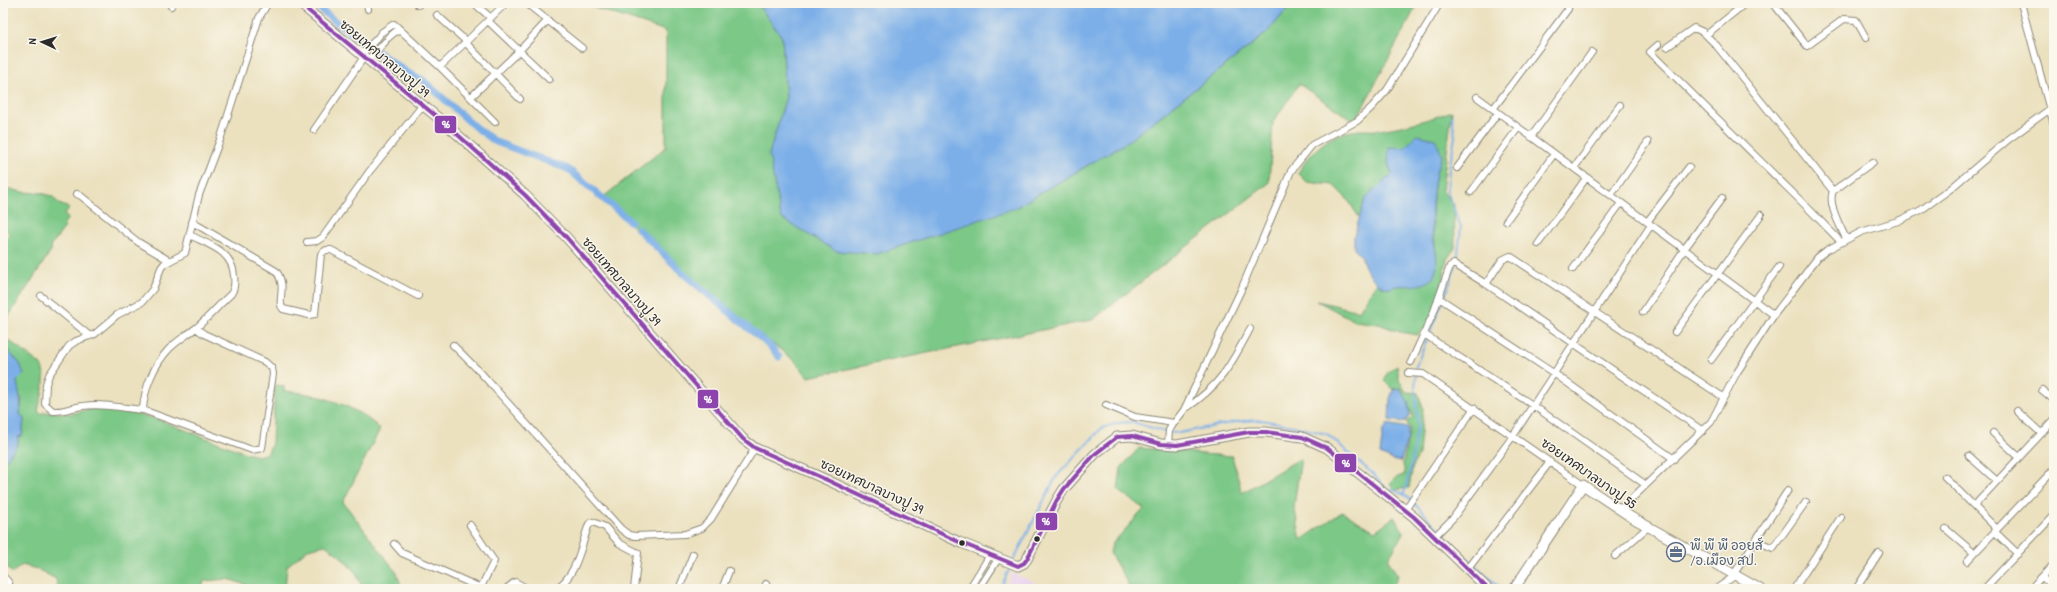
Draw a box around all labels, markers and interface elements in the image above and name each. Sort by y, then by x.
street label: ซอยเทศบาลบางปู 39 [336,15,434,102]
north arrow [22,22,62,62]
text: N [25,38,39,45]
line badge: 96 [434,115,457,134]
text: 96 [442,117,451,131]
street label: ซอยเทศบาลบางปู 39 [578,233,666,330]
line badge: 96 [697,389,719,409]
text: 96 [704,392,713,406]
street label: ซอยเทศบาลบางปู 55 [1537,433,1641,514]
line badge: 96 [1334,453,1357,473]
street label: ซอยเทศบาลบางปู 39 [817,454,927,519]
text: 96 [1342,456,1351,470]
line badge: 96 [1035,512,1058,531]
text: 96 [1042,514,1051,528]
unlabelled marker [1032,534,1042,544]
place label: พี พี พี ออยส์ /อ.เมือง สป. [1690,536,1764,569]
unlabelled marker [957,538,967,548]
office icon: พี พี พี ออยส์ /อ.เมือง สป. [1665,541,1687,563]

